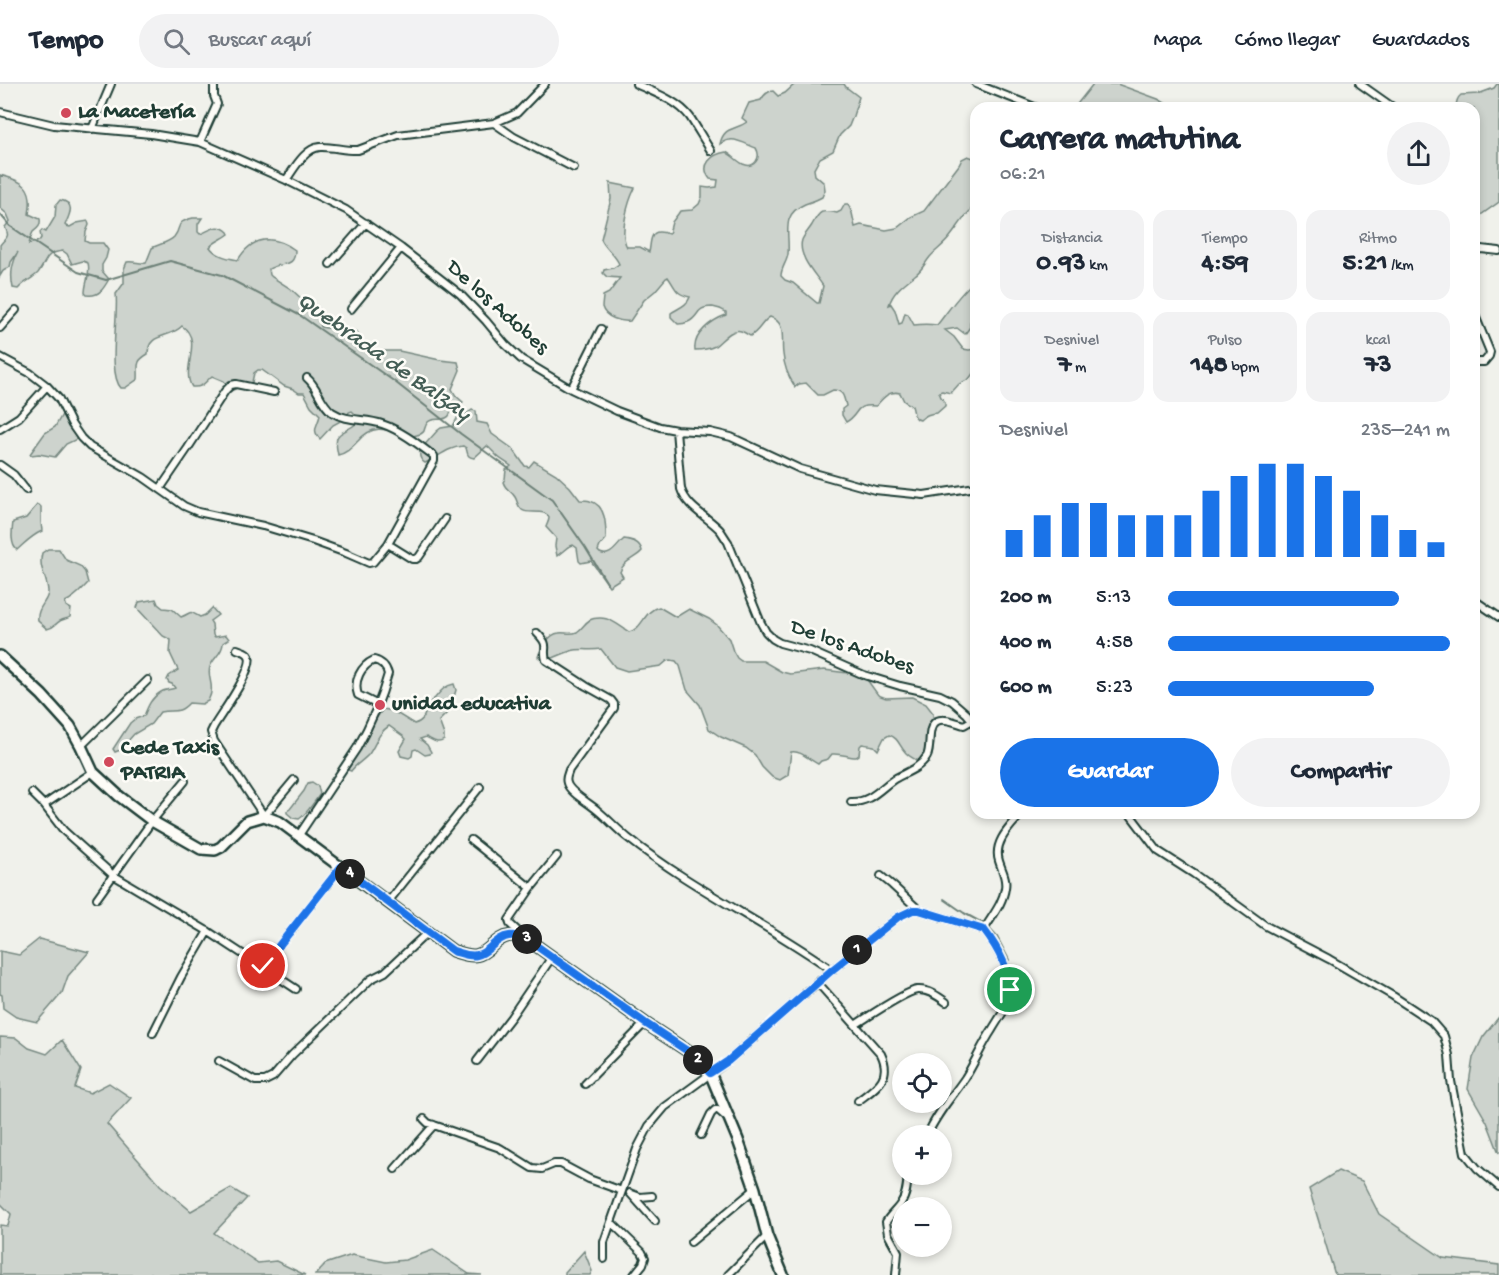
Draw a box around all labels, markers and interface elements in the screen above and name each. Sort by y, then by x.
search box [139,14,559,68]
text: Tempo [30,25,103,58]
icon: search [160,25,193,58]
text: Buscar aquí [208,28,311,54]
text: Mapa [1153,29,1202,54]
text: Cómo llegar [1235,29,1339,54]
text: Guardados [1372,29,1469,54]
place label: La Macetería [78,100,197,126]
marker: La Macetería [59,106,73,120]
text: Carrera matutina [1000,122,1240,160]
button: share [1387,122,1450,185]
text: 06:21 [1000,164,1046,187]
text: Distancia [1042,230,1102,249]
text: Tiempo [1202,230,1248,249]
text: Ritmo [1359,230,1397,249]
text: 0.93 [1036,249,1086,280]
text: 4:59 [1201,249,1249,280]
text: 5:21 [1342,249,1387,280]
street label: De los Adobes [439,254,554,361]
text: km [1086,257,1108,276]
text: /km [1387,257,1414,276]
water label: Quebrada de Balzay [290,287,478,430]
text: Desnivel [1045,332,1099,351]
text: Pulso [1208,332,1242,351]
text: kcal [1366,332,1390,351]
text: 7 [1058,351,1071,382]
text: 148 [1191,351,1228,382]
text: 73 [1364,351,1392,382]
text: m [1071,359,1086,378]
text: bpm [1228,359,1259,378]
text: Desnivel [1000,420,1068,443]
text: 235–241 m [1361,420,1450,443]
text: 200 m [1000,587,1051,610]
text: 5:13 [1096,587,1131,610]
street label: De los Adobes [785,614,918,682]
text: 400 m [1000,632,1051,655]
text: 4:58 [1096,632,1133,655]
text: 600 m [1000,677,1052,700]
text: 5:23 [1096,677,1133,700]
place label: unidad educativa [392,692,552,718]
marker: unidad educativa [373,698,387,712]
place label: Cede Taxis PATRIA [120,736,221,787]
button: Guardar [1000,738,1219,807]
button: Compartir [1231,738,1450,807]
marker: Cede Taxis PATRIA [102,755,116,769]
pin: 4 [335,859,365,889]
text: 4 [346,864,354,883]
pin: 3 [512,924,542,954]
text: 3 [523,929,531,948]
pin: 1 [842,935,872,965]
pin [237,940,288,991]
text: 1 [854,940,860,959]
icon: check [246,949,279,982]
pin [984,964,1035,1015]
icon: arrive [993,973,1026,1006]
pin: 2 [683,1045,713,1075]
text: 2 [694,1050,702,1069]
map controls [892,1053,952,1257]
button: locate [892,1053,952,1113]
button: + [892,1125,952,1185]
button: − [892,1197,952,1257]

